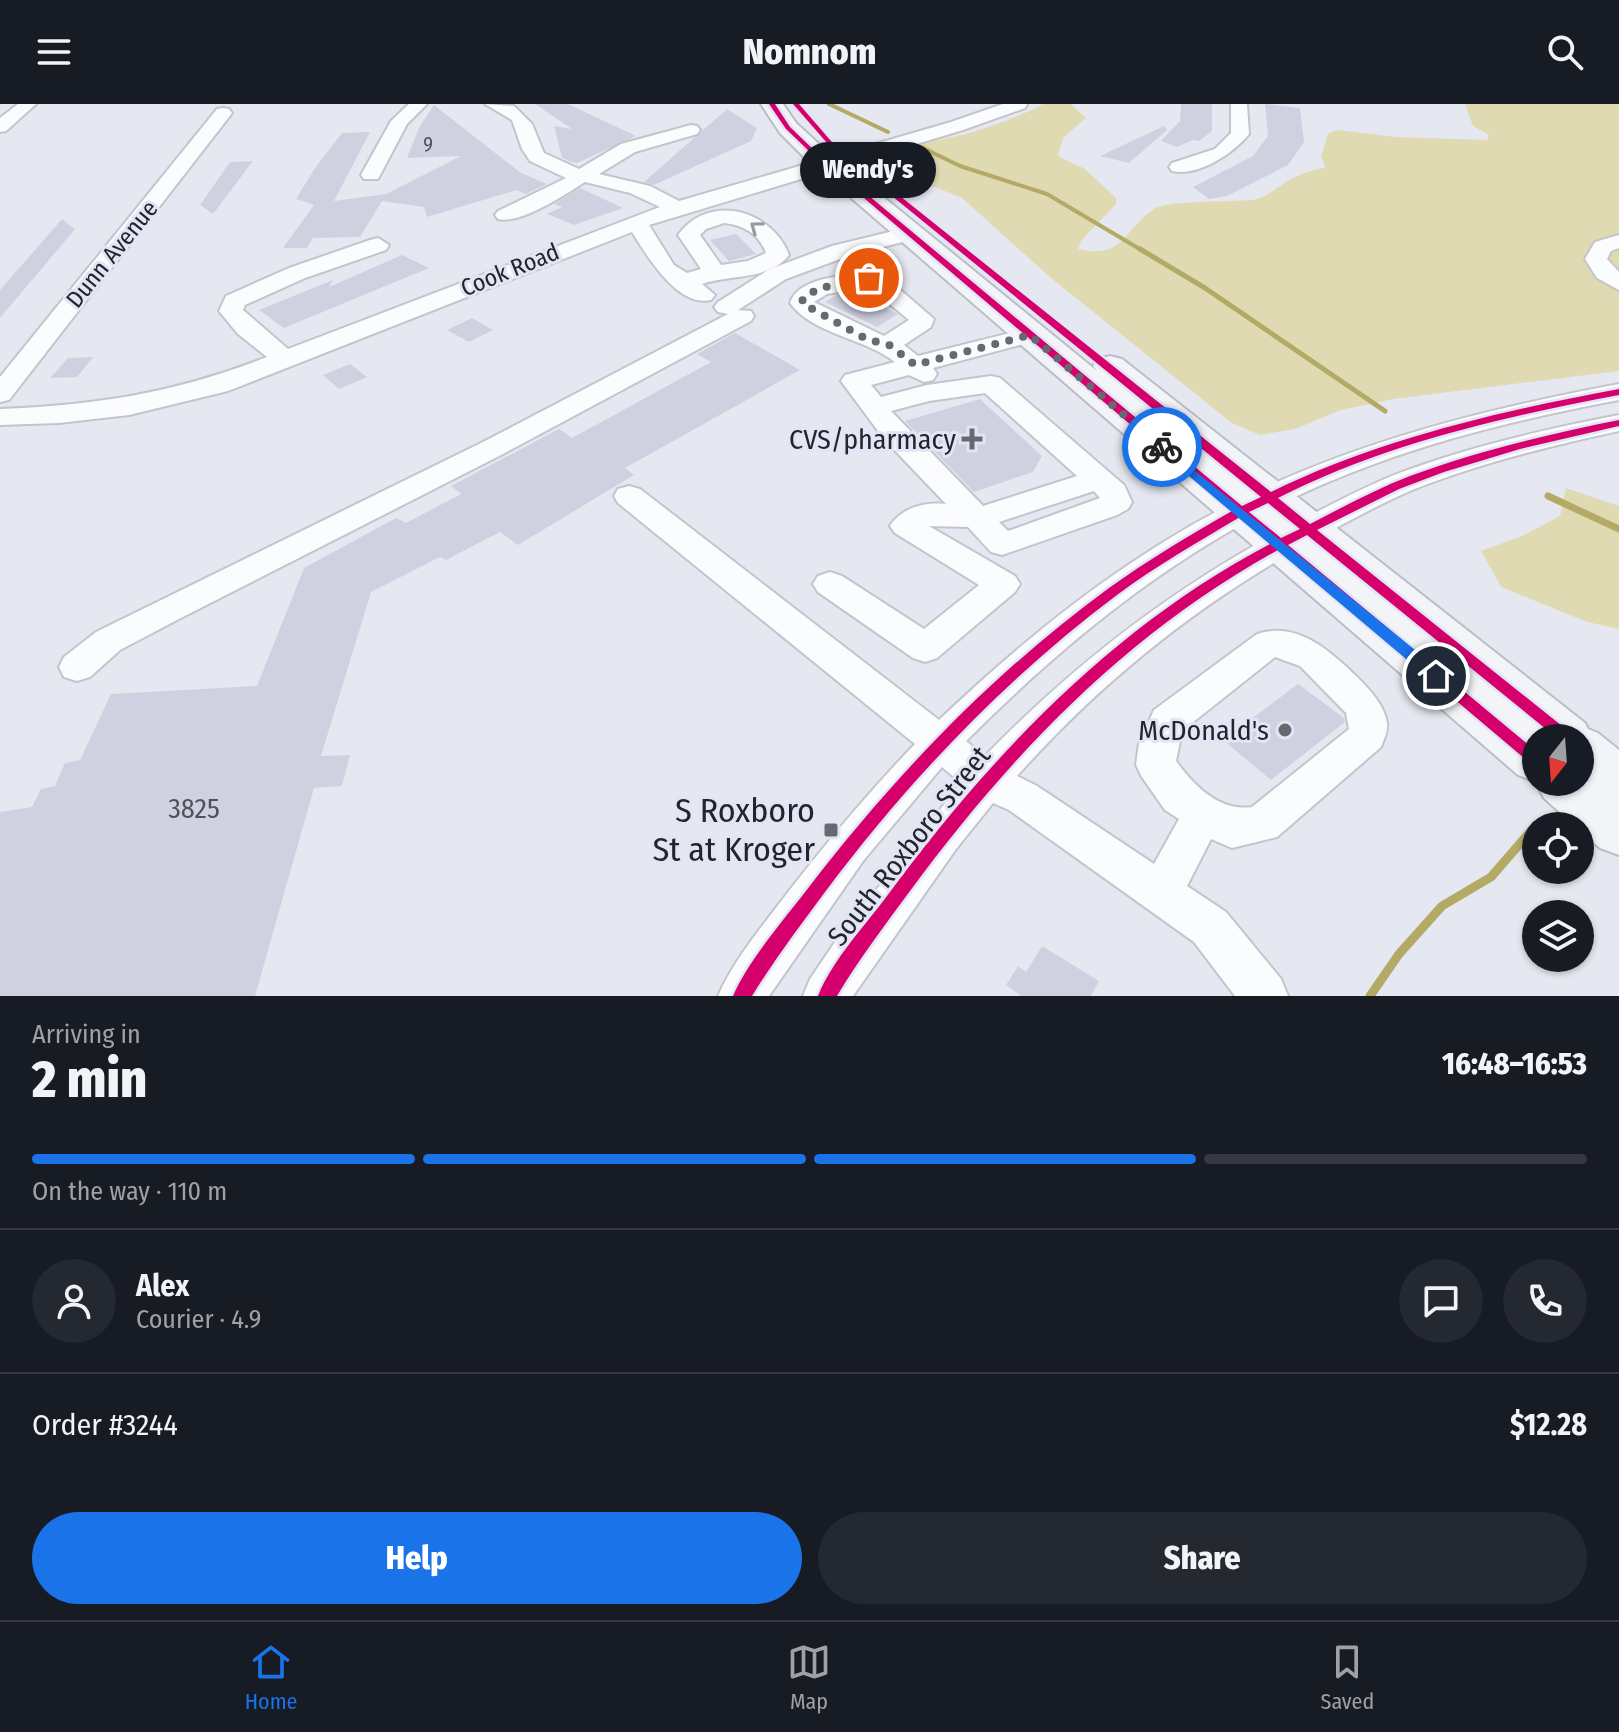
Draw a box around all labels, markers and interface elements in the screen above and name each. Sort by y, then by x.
icon: menu [32,30,76,74]
text: Nomnom [743,30,876,74]
icon: search [1543,30,1587,74]
house number: 9 [423,132,433,156]
callout: Wendy's [801,142,937,198]
text: Wendy's [823,154,913,185]
street label: Dunn Avenue [60,195,164,313]
one-way arrow [750,223,765,237]
street label: Cook Road [457,238,563,302]
pin [835,244,903,312]
icon: bag [847,256,891,300]
courier [1122,407,1202,487]
place label: CVS/pharmacy [789,423,957,456]
icon: bike [1140,425,1184,469]
marker: CVS/pharmacy [963,430,981,448]
pin [1402,642,1470,710]
icon: home [1414,654,1458,698]
place label: McDonald's [1138,714,1269,747]
marker: McDonald's [1276,721,1294,739]
north arrow [1522,724,1594,796]
map controls [1522,724,1594,972]
street label: South Roxboro Street [821,739,998,952]
place label: S Roxboro St at Kroger [652,790,815,870]
house number: 3825 [168,792,220,825]
button: locate [1522,812,1594,884]
marker: S Roxboro St at Kroger [822,821,840,839]
button: layers [1522,900,1594,972]
text: Arriving in [32,1019,141,1050]
text: 16:48–16:53 [1442,1046,1587,1082]
text: 2 min [32,1048,147,1111]
text: On the way · 110 m [32,1176,227,1207]
button: person [32,1259,116,1343]
button: chat [1399,1259,1483,1343]
button: phone [1503,1259,1587,1343]
text: Alex [136,1268,189,1304]
text: Courier · 4.9 [136,1304,261,1335]
text: Order #3244 [32,1407,178,1443]
text: $12.28 [1510,1407,1587,1443]
button: Help [32,1512,802,1604]
button: Share [818,1512,1587,1604]
tab: Home [245,1640,297,1715]
tab: Map [787,1640,831,1715]
tab: Saved [1320,1640,1374,1715]

